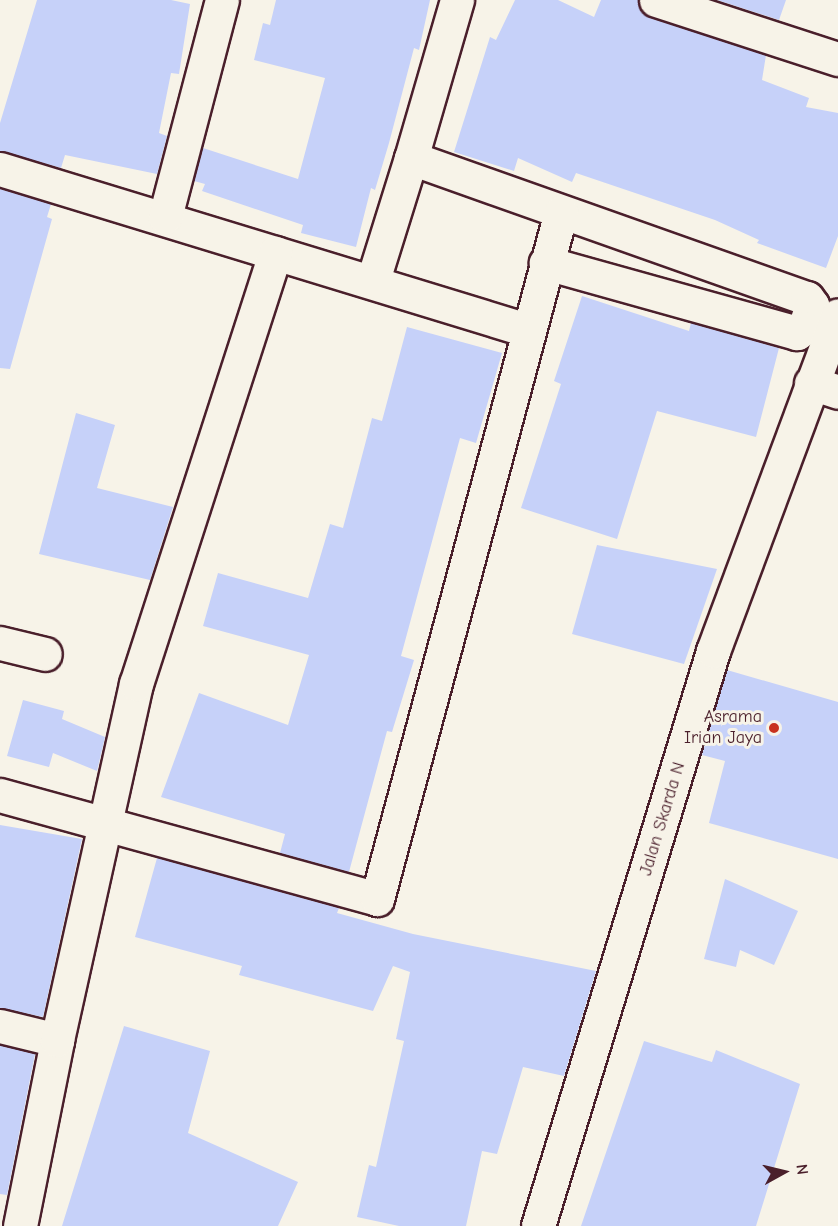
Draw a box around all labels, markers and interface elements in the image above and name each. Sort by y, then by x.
place label: Asrama Irian Jaya [684,707,762,750]
marker: Asrama Irian Jaya [767,721,781,735]
street label: Jalan Skarda N [635,760,691,878]
north arrow [754,1142,814,1202]
text: N [792,1163,811,1176]

